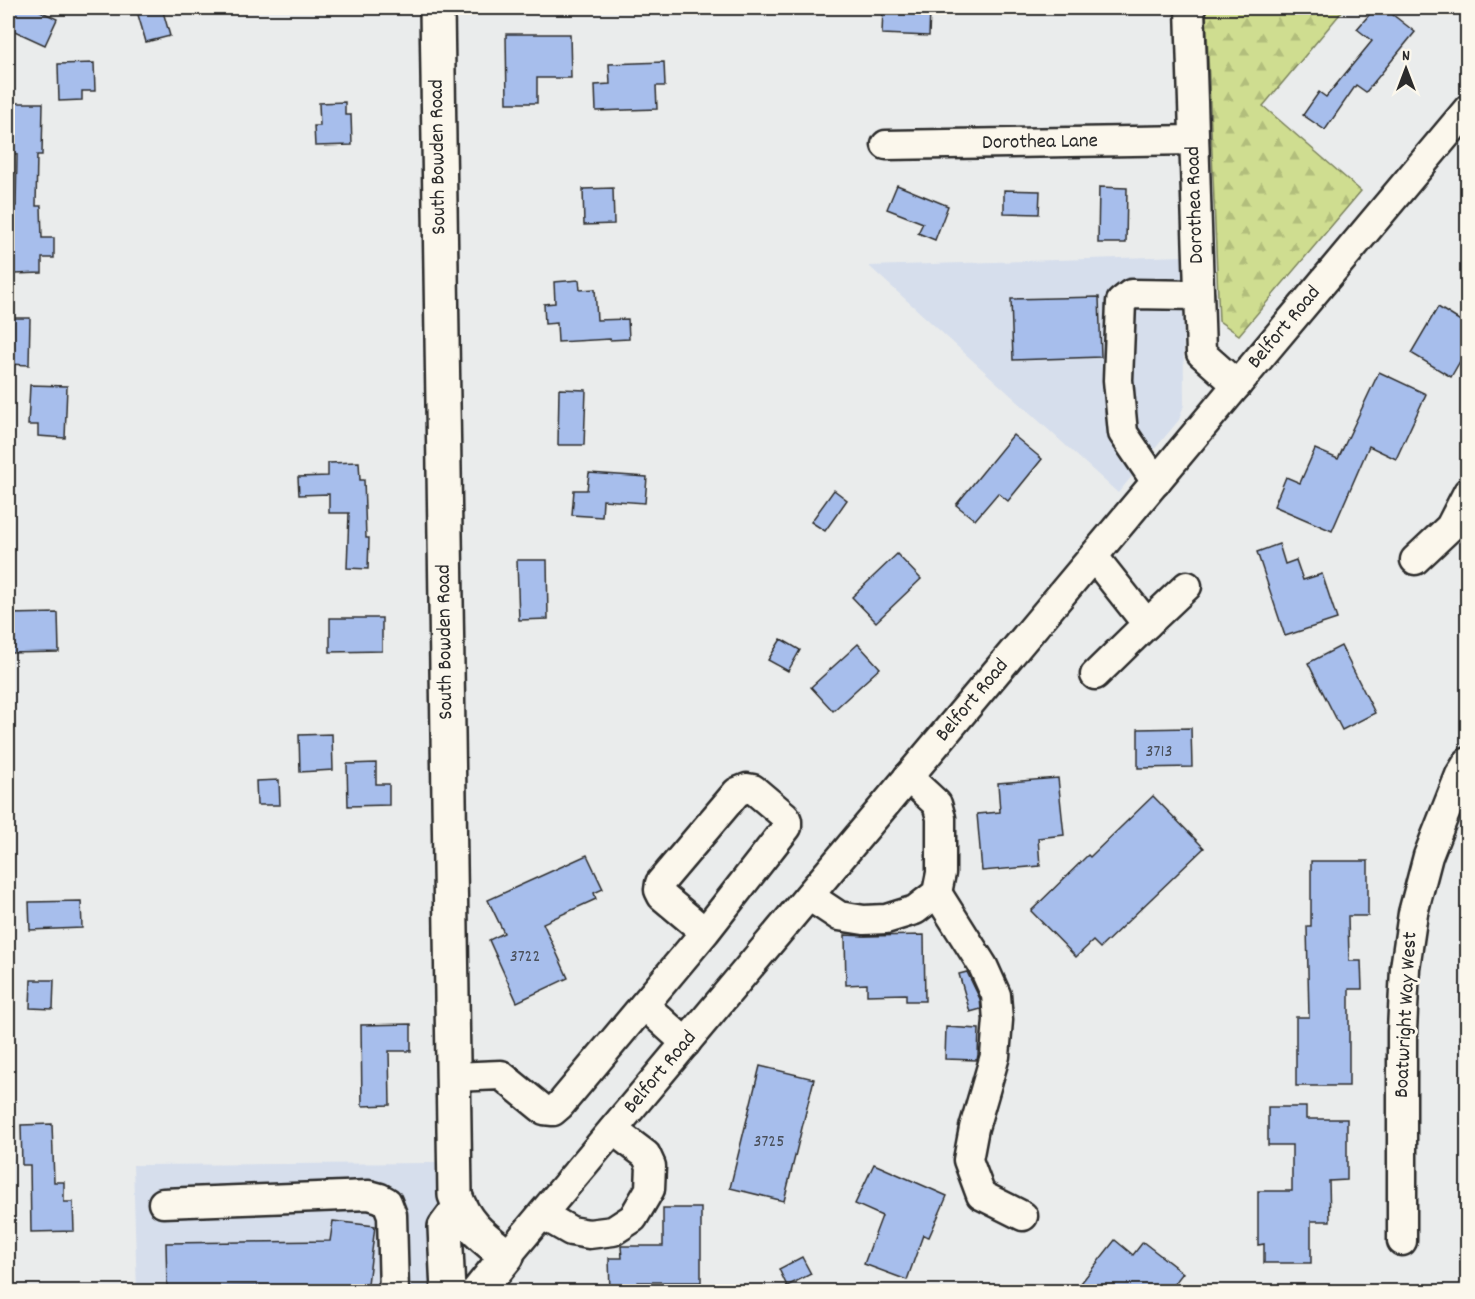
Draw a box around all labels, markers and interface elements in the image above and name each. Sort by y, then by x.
north arrow [1376,39,1436,99]
text: N [1402,45,1410,68]
street label: South Bowden Road [423,79,455,235]
street label: Dorothea Lane [982,127,1098,159]
street label: Dorothea Road [1179,146,1213,264]
street label: Belfort Road [1241,280,1329,376]
street label: South Bowden Road [430,564,462,720]
street label: Belfort Road [929,653,1017,749]
house number: 3713 [1146,740,1172,765]
street label: Boatwright Way West [1388,931,1426,1099]
house number: 3722 [510,945,540,970]
street label: Belfort Road [617,1025,705,1121]
house number: 3725 [753,1130,785,1155]

